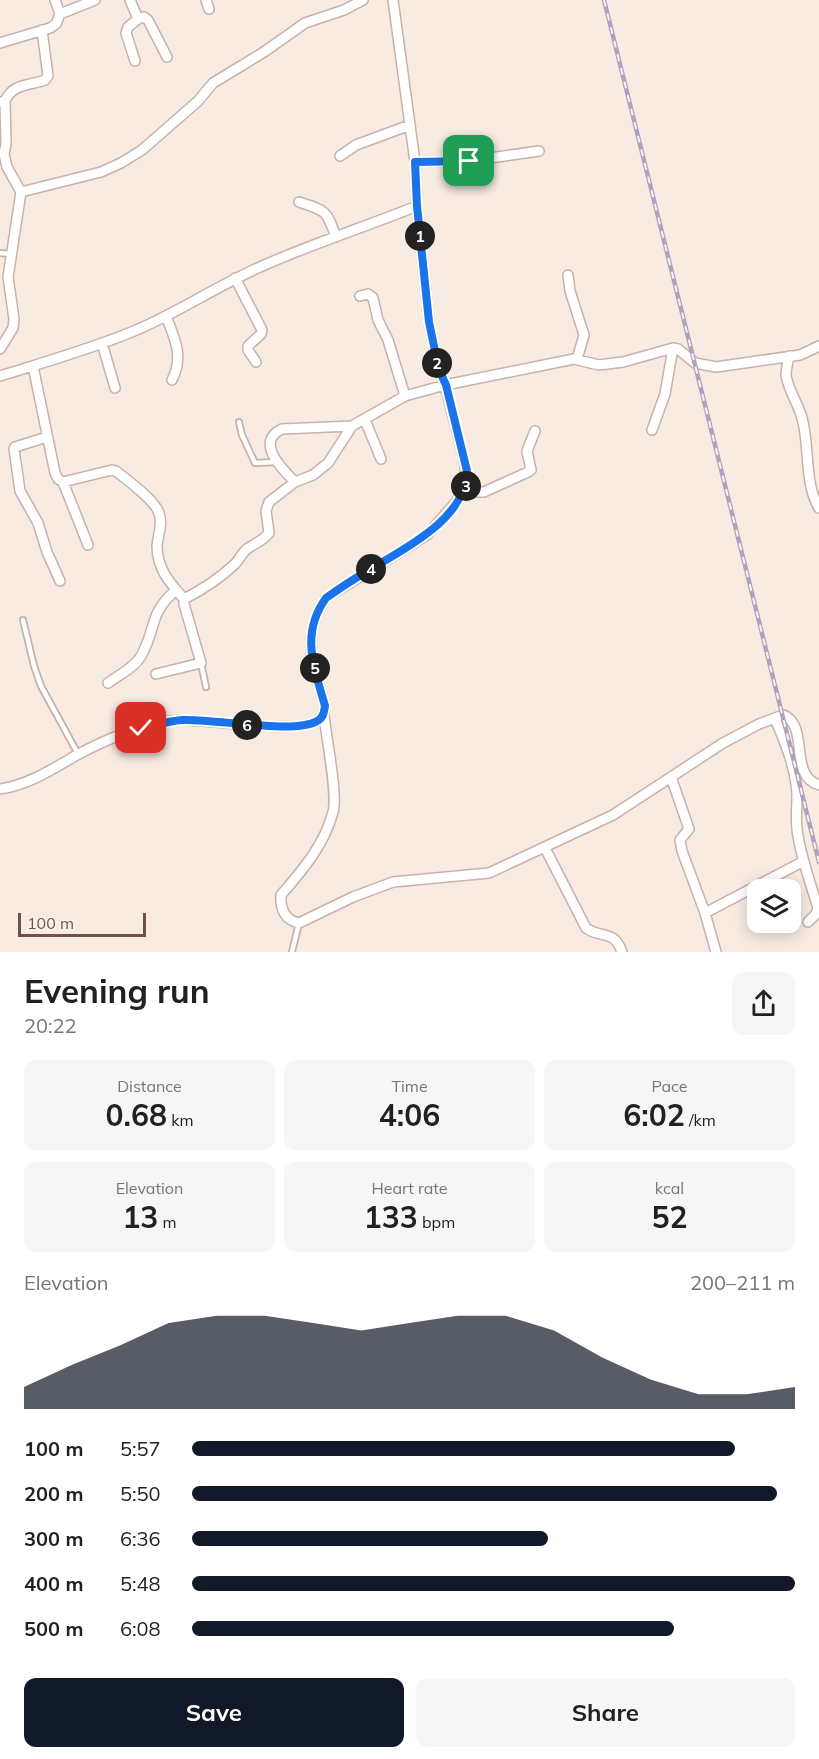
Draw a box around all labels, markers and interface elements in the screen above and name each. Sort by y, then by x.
pin [443,135,494,186]
icon: arrive [452,144,485,177]
pin: 1 [405,221,435,251]
text: 1 [415,226,425,246]
pin: 2 [422,348,452,378]
text: 2 [432,353,442,373]
pin: 3 [451,471,481,501]
text: 3 [461,476,471,496]
pin: 4 [356,554,386,584]
text: 4 [366,559,376,579]
pin: 5 [300,653,330,683]
text: 5 [310,658,320,678]
pin [115,702,166,753]
pin: 6 [232,710,262,740]
icon: check [124,711,157,744]
text: 6 [242,715,252,735]
map controls [747,879,801,933]
button: layers [747,879,801,933]
scale bar [18,910,146,938]
text: 100 m [27,913,74,933]
text: Evening run [24,970,210,1011]
button: share [732,972,795,1035]
text: 20:22 [24,1013,77,1038]
text: Distance [117,1076,182,1096]
text: Time [391,1076,428,1096]
text: Pace [651,1076,688,1096]
text: 0.68 [106,1096,167,1134]
text: 4:06 [379,1096,440,1134]
text: 6:02 [623,1096,685,1134]
text: km [167,1110,193,1130]
text: /km [685,1110,716,1130]
text: Elevation [116,1178,183,1198]
text: Heart rate [371,1178,448,1198]
text: kcal [655,1178,684,1198]
text: 13 [122,1198,158,1236]
text: 133 [364,1198,418,1236]
text: 52 [652,1198,688,1236]
text: m [158,1212,177,1232]
text: bpm [418,1212,455,1232]
text: Elevation [24,1270,109,1295]
text: 200–211 m [690,1270,795,1295]
text: 100 m [24,1436,83,1461]
text: 5:57 [120,1436,161,1461]
text: 200 m [24,1481,83,1506]
text: 5:50 [120,1481,161,1506]
text: 300 m [24,1526,83,1551]
text: 6:36 [120,1526,161,1551]
text: 400 m [24,1571,83,1596]
text: 5:48 [120,1571,161,1596]
text: 500 m [24,1616,83,1641]
text: 6:08 [120,1616,161,1641]
button: Save [24,1678,404,1747]
button: Share [416,1678,795,1747]

